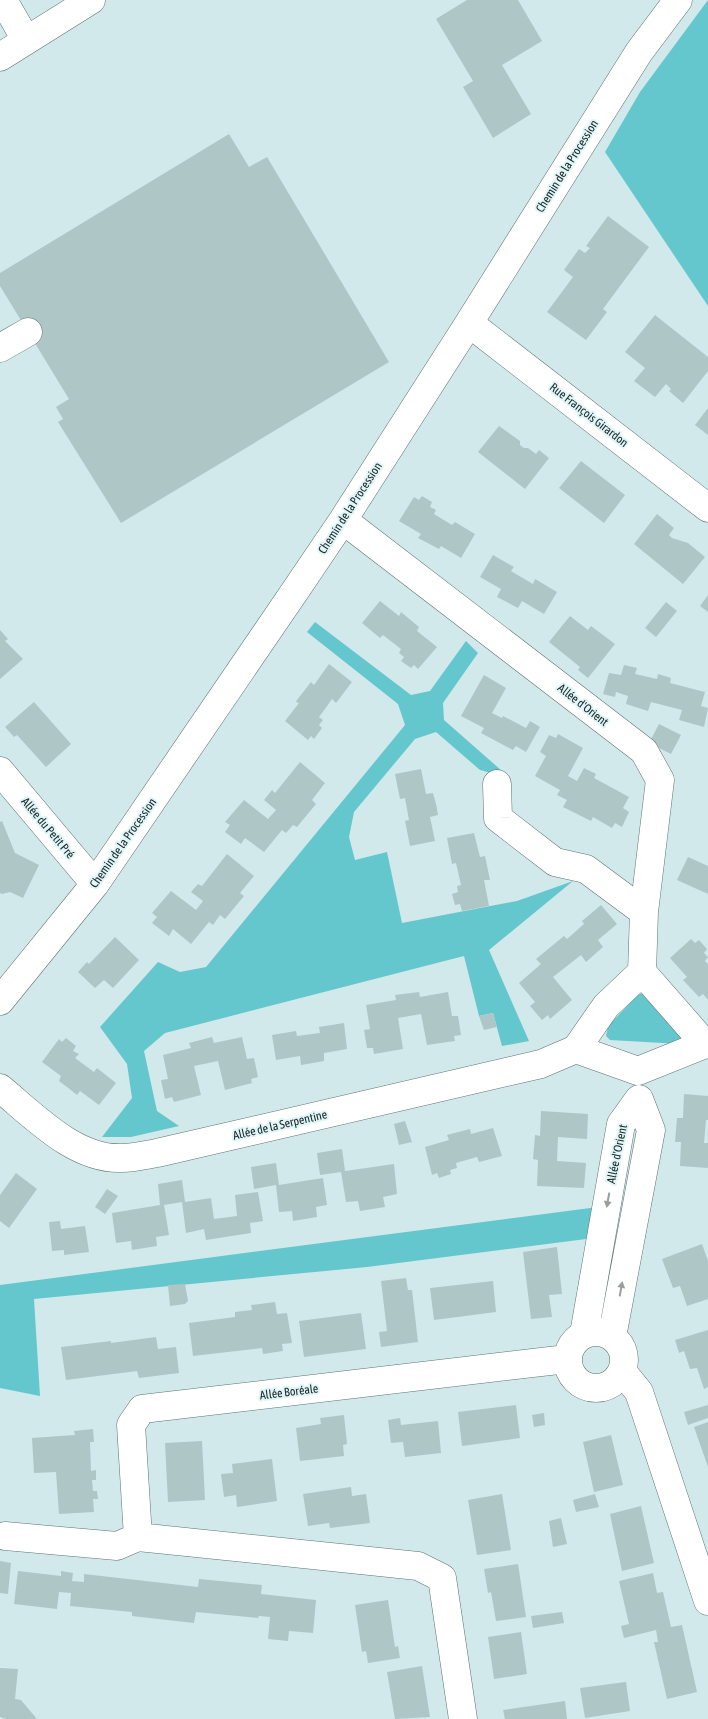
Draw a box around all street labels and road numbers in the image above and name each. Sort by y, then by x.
street label: Chemin de la Procession [533,117,601,215]
street label: Rue François Girardon [547,380,631,450]
street label: Chemin de la Procession [315,460,385,556]
street label: Allée d'Orient [555,681,611,729]
street label: Allée du Petit Pré [18,795,78,861]
street label: Chemin de la Procession [87,795,159,891]
street label: Allée de la Serpentine [232,1107,328,1143]
street label: Allée d'Orient [604,1123,630,1185]
street label: Allée Boréale [259,1381,319,1403]

